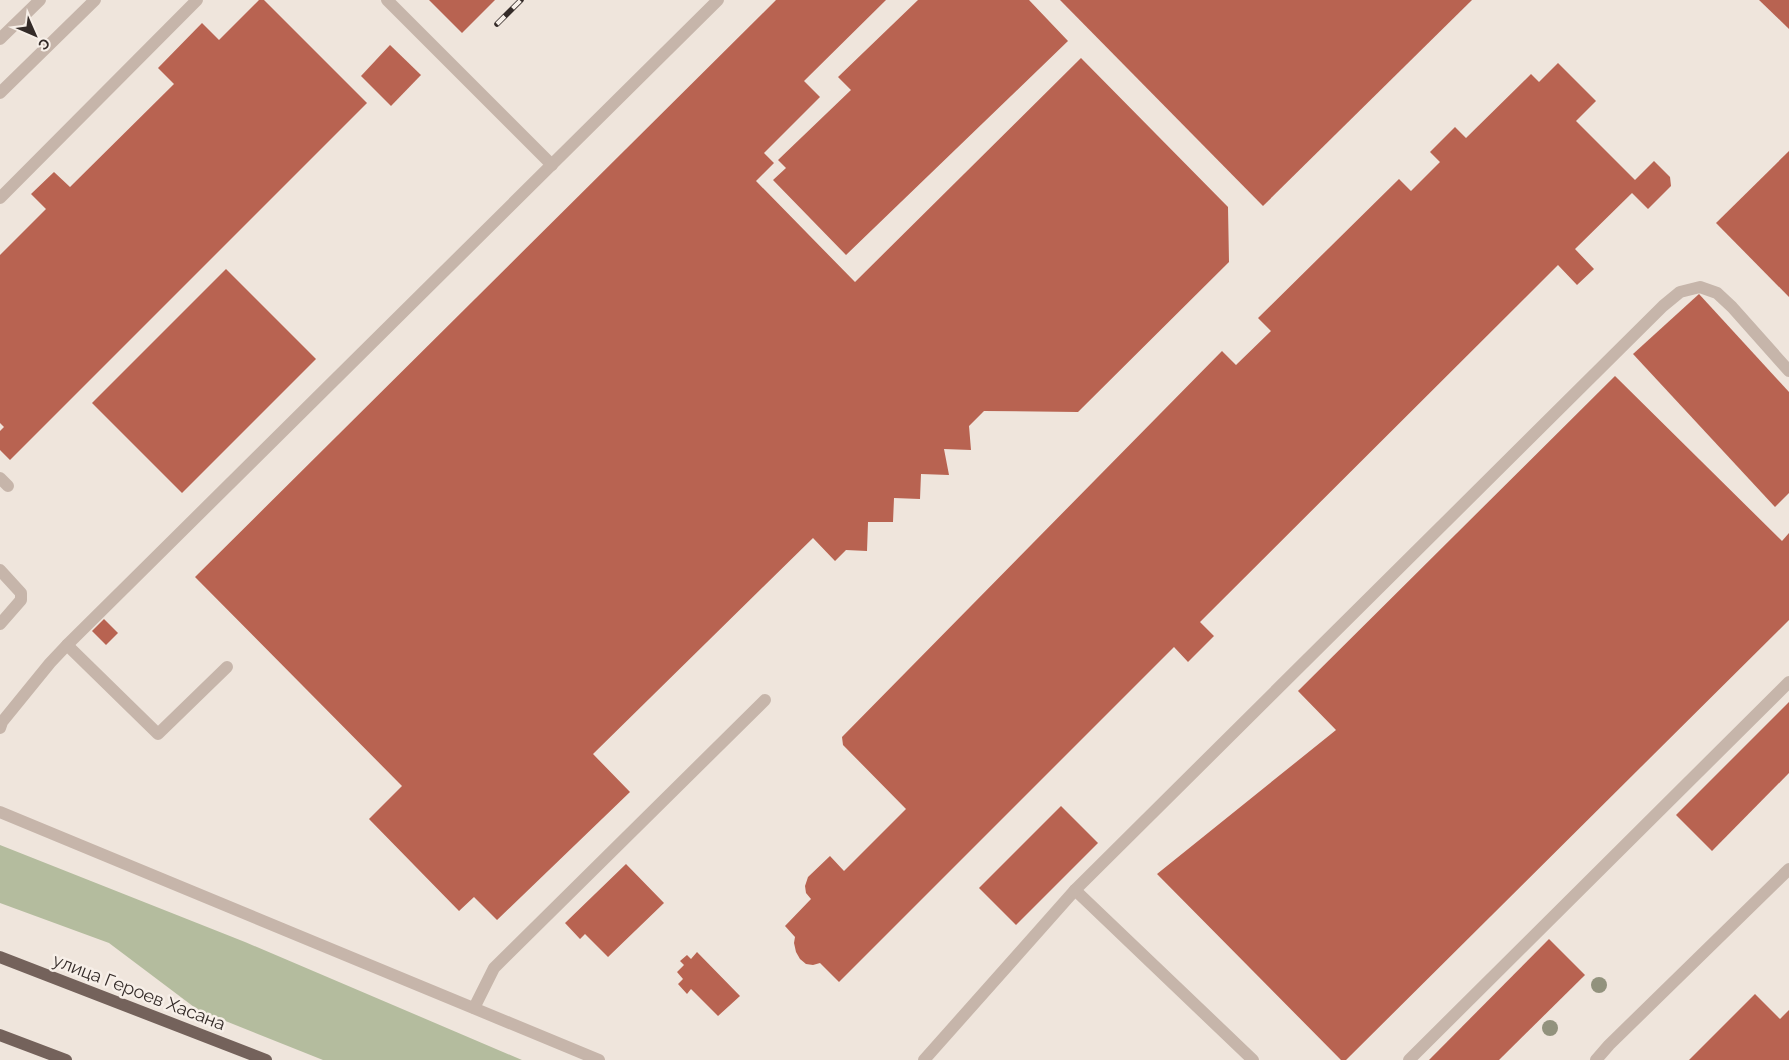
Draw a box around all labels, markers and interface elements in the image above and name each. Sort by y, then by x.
north arrow [10,10,60,60]
text: С [35,35,53,54]
street label: улица Героев Хасана [50,949,228,1034]

